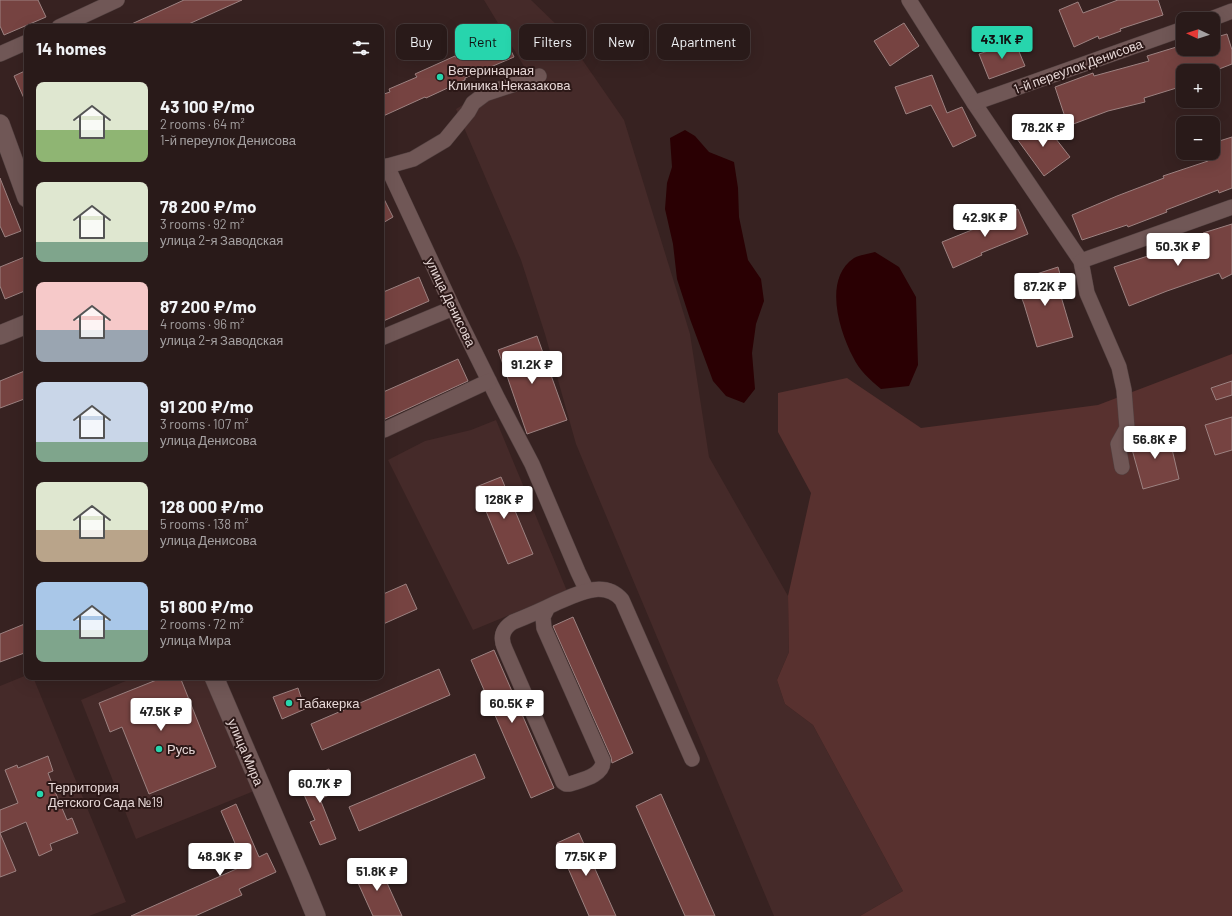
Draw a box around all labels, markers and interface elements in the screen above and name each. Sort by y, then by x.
north arrow [1176,12,1220,56]
map controls [1176,12,1220,160]
chip: Buy [396,24,447,60]
chip: Rent [455,24,511,60]
chip: Filters [519,24,586,60]
chip: New [594,24,649,60]
chip: Apartment [657,24,750,60]
pin: 43.1K ₽ [965,26,1039,60]
text: 43.1K ₽ [981,31,1023,47]
street label: 1-й переулок Денисова [1011,35,1145,97]
icon: filters [350,37,372,59]
text: 14 homes [36,38,106,58]
place label: Ветеринарная Клиника Неказакова [448,62,571,93]
button: + [1176,64,1220,108]
marker: Ветеринарная Клиника Неказакова [435,72,445,82]
text: 43 100 ₽/mo [160,96,255,116]
icon: home [68,98,116,146]
pin: 78.2K ₽ [1006,114,1080,148]
text: 2 rooms · 64 m² [160,116,245,132]
button: − [1176,116,1220,160]
text: 78.2K ₽ [1021,119,1065,135]
text: 1-й переулок Денисова [160,132,296,148]
text: 78 200 ₽/mo [160,196,256,216]
icon: home [68,198,116,246]
pin: 42.9K ₽ [948,204,1022,238]
text: 42.9K ₽ [962,209,1008,225]
text: 3 rooms · 92 m² [160,216,244,232]
text: улица 2-я Заводская [160,232,283,248]
pin: 50.3K ₽ [1141,233,1215,267]
text: 50.3K ₽ [1156,238,1200,254]
street label: улица Денисова [423,255,480,350]
pin: 87.2K ₽ [1008,273,1082,307]
text: 87.2K ₽ [1023,278,1067,294]
text: 87 200 ₽/mo [160,296,256,316]
icon: home [68,298,116,346]
text: 4 rooms · 96 m² [160,316,245,332]
text: улица 2-я Заводская [160,332,283,348]
pin: 91.2K ₽ [495,351,569,385]
text: 91.2K ₽ [511,356,553,372]
text: 91 200 ₽/mo [160,396,253,416]
icon: home [68,398,116,446]
text: 3 rooms · 107 m² [160,416,249,432]
pin: 56.8K ₽ [1118,426,1192,460]
text: 56.8K ₽ [1133,431,1177,447]
text: улица Денисова [160,432,257,448]
pin: 128K ₽ [471,486,537,520]
text: 128K ₽ [485,491,523,507]
text: 128 000 ₽/mo [160,496,264,516]
icon: home [68,498,116,546]
text: 5 rooms · 138 m² [160,516,249,532]
text: улица Денисова [160,532,257,548]
text: 51 800 ₽/mo [160,596,253,616]
icon: home [68,598,116,646]
text: 2 rooms · 72 m² [160,616,244,632]
text: улица Мира [160,632,231,648]
pin: 60.5K ₽ [475,690,549,724]
place label: Табакерка [297,695,360,711]
text: 60.5K ₽ [490,695,534,711]
pin: 47.5K ₽ [124,698,198,732]
marker: Табакерка [284,698,294,708]
text: 47.5K ₽ [140,703,182,719]
street label: улица Мира [225,716,268,788]
place label: Русь [167,741,196,757]
marker: Русь [154,744,164,754]
pin: 60.7K ₽ [283,770,357,804]
text: 60.7K ₽ [298,775,342,791]
place label: Территория Детского Сада №19 [48,779,163,810]
marker: Территория Детского Сада №19 [35,789,45,799]
pin: 48.9K ₽ [183,843,257,877]
pin: 77.5K ₽ [549,843,623,877]
text: 48.9K ₽ [197,848,243,864]
text: 77.5K ₽ [565,848,607,864]
pin: 51.8K ₽ [340,858,414,892]
text: 51.8K ₽ [356,863,398,879]

